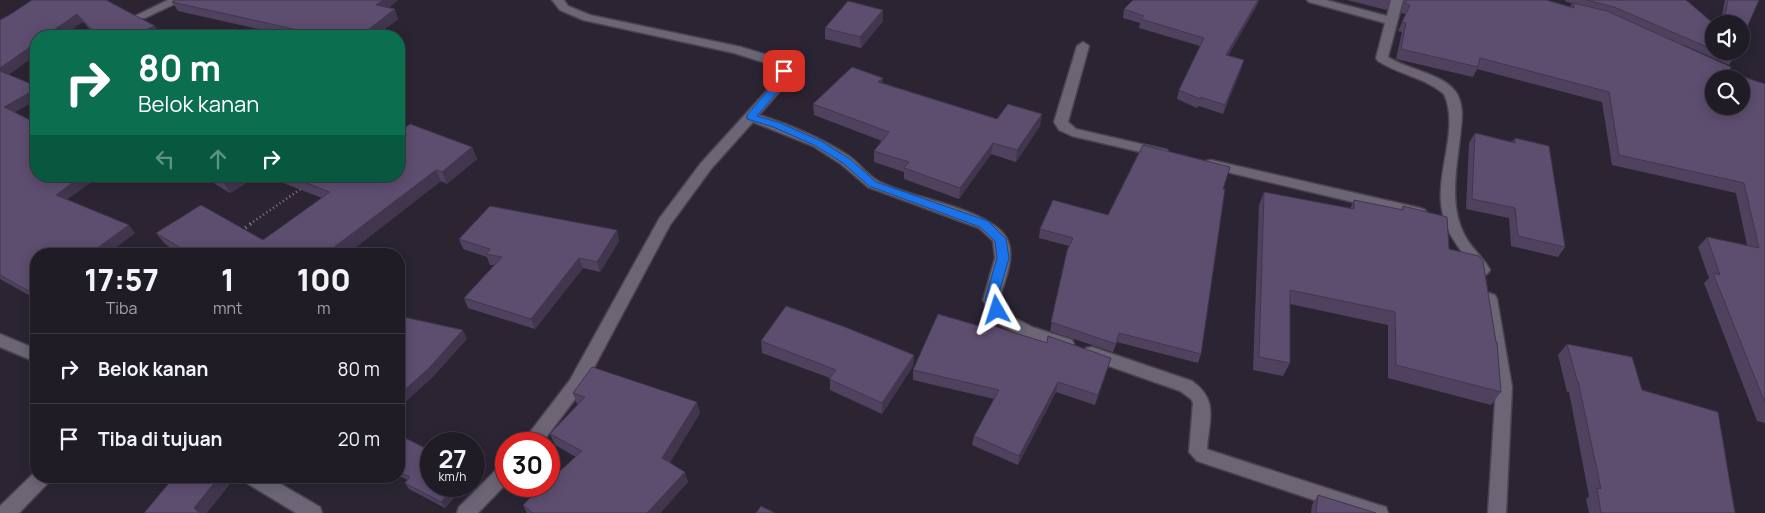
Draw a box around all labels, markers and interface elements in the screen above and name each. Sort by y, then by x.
map controls [1705,15,1750,115]
button: sound [1705,15,1750,60]
text: 80 m [138,44,221,92]
icon: right [55,50,120,115]
pin [763,50,805,92]
icon: arrive [770,57,798,85]
button: search [1705,70,1750,115]
text: Belok kanan [138,89,259,119]
icon: left [151,145,179,173]
icon: ahead [204,145,232,173]
icon: right [257,145,285,173]
text: 17:57 [84,259,159,300]
text: 1 [221,259,235,300]
text: 100 [297,259,351,300]
position arrow [970,283,1022,335]
text: Tiba [106,297,137,319]
text: mnt [213,297,243,319]
text: m [317,297,331,319]
icon: right [55,355,83,383]
text: Belok kanan [98,356,208,382]
text: 80 m [337,356,380,382]
icon: arrive [55,425,83,453]
text: Tiba di tujuan [98,426,222,452]
text: 20 m [338,426,380,452]
speed limit sign: 30 [495,432,560,497]
text: 27 [438,441,467,476]
text: km/h [439,468,466,485]

